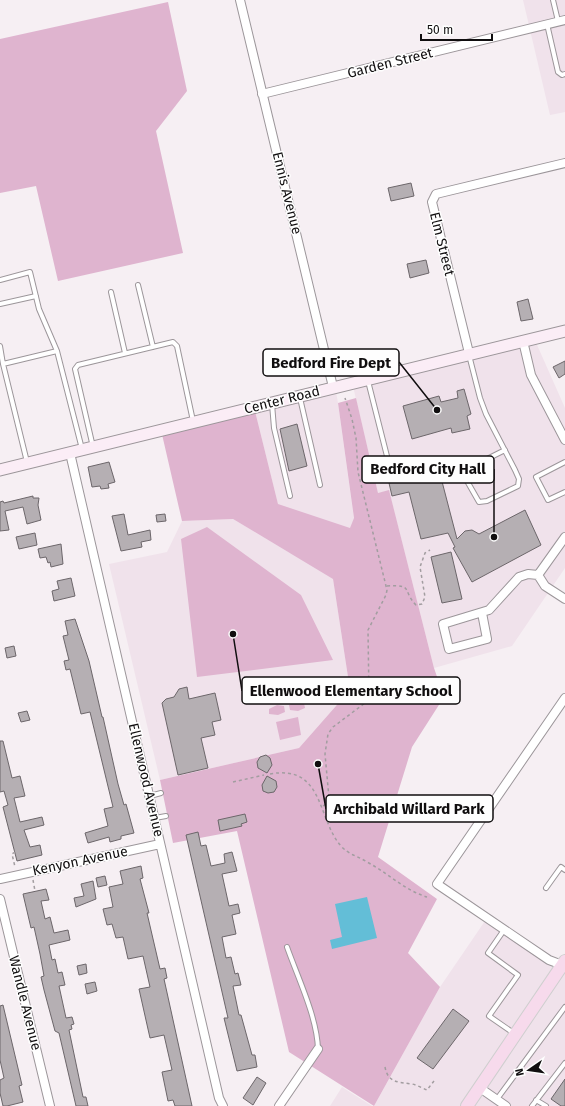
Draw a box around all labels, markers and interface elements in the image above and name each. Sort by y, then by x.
scale bar [421,16,492,42]
text: 50 m [427,23,453,37]
street label: Garden Street [346,44,435,82]
street label: Ennis Avenue [269,150,305,236]
street label: Elm Street [426,210,458,279]
callout: Bedford Fire Dept [263,349,399,376]
text: Bedford Fire Dept [271,354,391,372]
street label: Center Road [242,382,322,418]
callout: Bedford City Hall [362,456,494,483]
text: Bedford City Hall [370,460,486,478]
callout: Ellenwood Elementary School [242,677,460,704]
text: Ellenwood Elementary School [250,682,453,700]
street label: Ellenwood Avenue [125,721,167,839]
callout: Archibald Willard Park [326,795,493,822]
text: Archibald Willard Park [332,800,485,818]
street label: Kenyon Avenue [31,843,129,879]
street label: Wandle Avenue [5,954,45,1052]
north arrow [509,1050,549,1090]
text: N [513,1067,527,1077]

